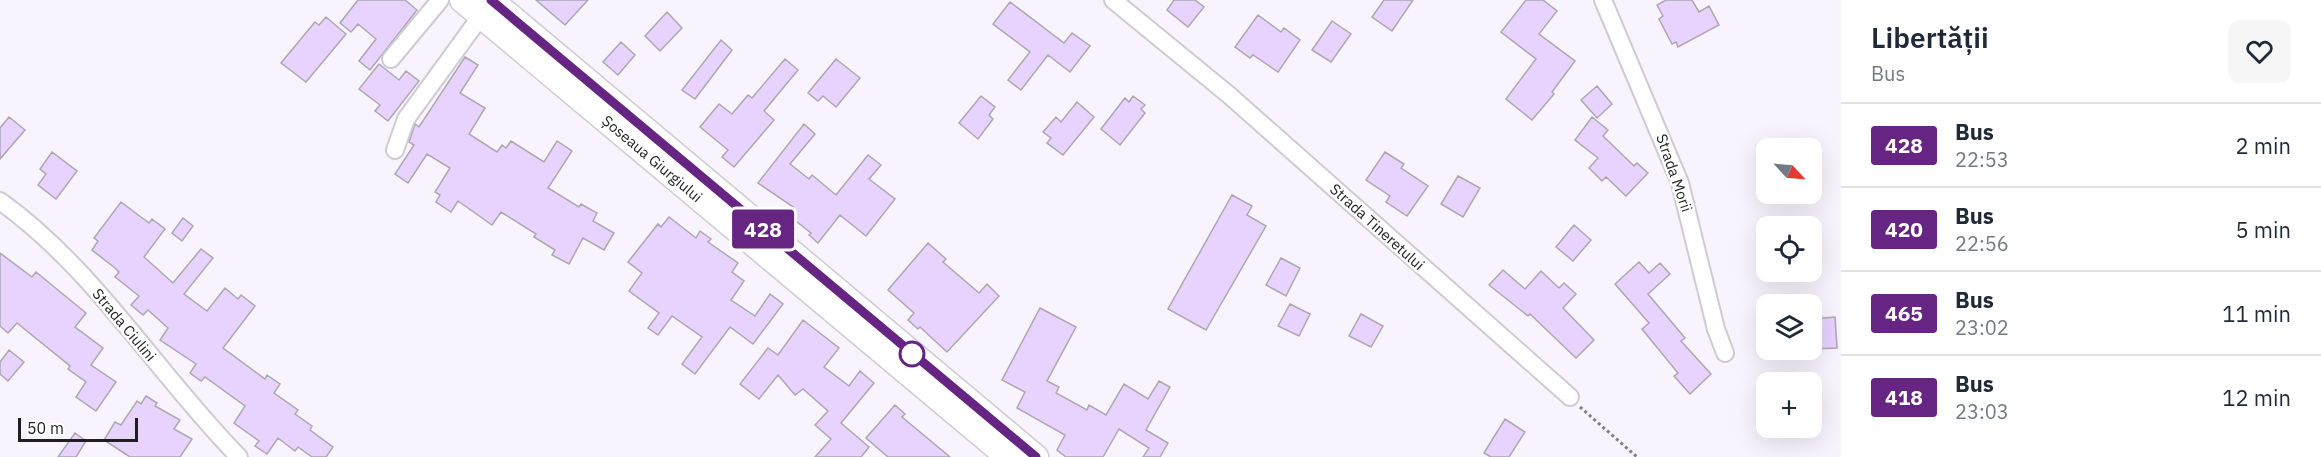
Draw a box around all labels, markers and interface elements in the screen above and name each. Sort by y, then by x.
text: Libertății [1871,19,1989,56]
button: heart [2228,20,2291,83]
text: Bus [1871,60,1905,87]
street label: Șoseaua Giurgiului [598,111,706,206]
text: Bus [1955,117,1994,146]
street label: Strada Morii [1652,131,1697,214]
text: 428 [1885,131,1923,159]
text: 2 min [2235,131,2291,160]
north arrow [1756,138,1822,204]
map controls [1756,138,1822,438]
text: 22:53 [1955,146,2009,173]
street label: Strada Tineretului [1326,179,1428,274]
text: Bus [1955,201,1994,230]
line badge: 428 [728,210,798,248]
text: 428 [744,215,782,243]
text: 420 [1885,215,1923,243]
text: 5 min [2235,215,2291,244]
button: locate [1756,216,1822,282]
text: 22:56 [1955,230,2009,257]
street label: Strada Ciulini [88,284,160,365]
text: Bus [1955,285,1994,314]
button: layers [1756,294,1822,360]
text: 465 [1885,299,1923,327]
text: 11 min [2222,299,2291,328]
text: 23:02 [1955,314,2009,341]
unlabelled marker [899,341,925,367]
text: Bus [1955,369,1994,398]
button: + [1756,372,1822,438]
text: 418 [1885,383,1923,411]
text: 12 min [2222,383,2291,412]
text: 23:03 [1955,398,2009,425]
scale bar [18,415,138,442]
text: 50 m [27,418,64,438]

